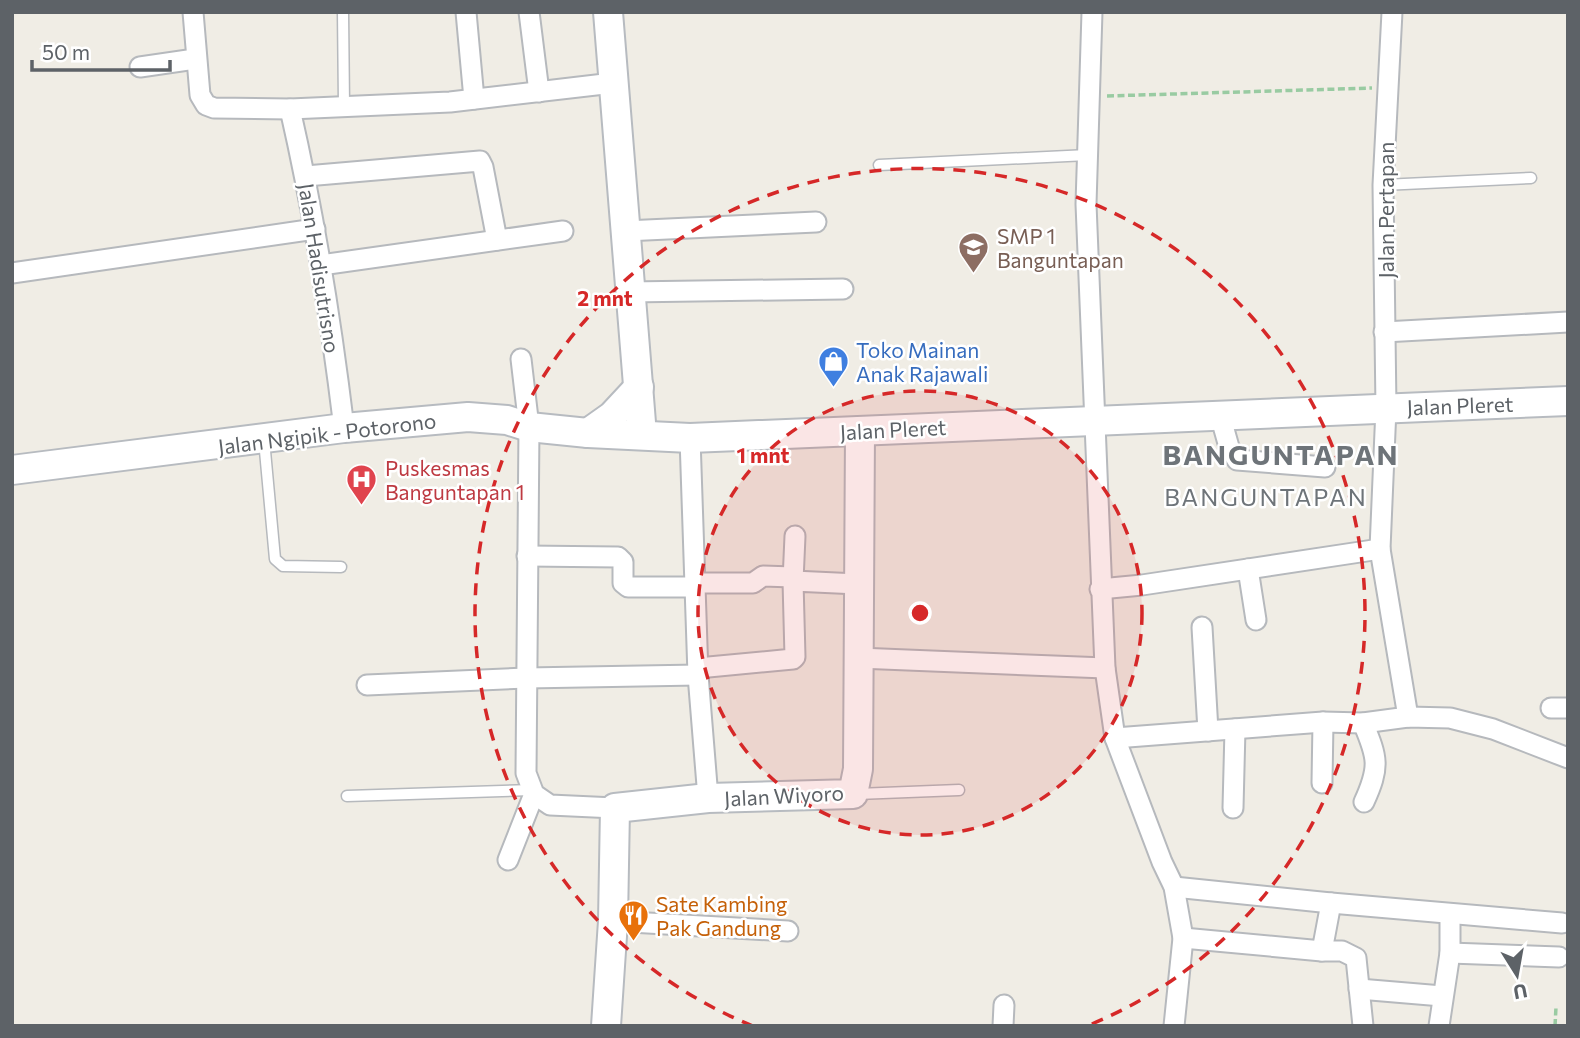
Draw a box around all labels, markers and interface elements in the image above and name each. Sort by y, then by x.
scale bar [32,28,170,72]
text: 50 m [42,39,90,64]
street label: Jalan Pertapan [1373,142,1398,278]
street label: Jalan Hadisutrisno [294,181,346,355]
place label: SMP 1 Banguntapan [997,223,1124,272]
school or university icon: SMP 1 Banguntapan [957,230,991,274]
text: 2 mnt [577,285,633,310]
place label: Toko Mainan Anak Rajawali [856,337,988,386]
shop icon: Toko Mainan Anak Rajawali [816,344,850,388]
street label: Jalan Pleret [1406,391,1514,419]
street label: Jalan Ngipik - Potorono [217,407,437,459]
street label: Jalan Pleret [839,414,947,444]
district label: BANGUNTAPAN [1163,437,1399,471]
text: 1 mnt [737,442,790,467]
place label: Puskesmas Banguntapan 1 [385,455,525,504]
hospital icon: Puskesmas Banguntapan 1 [345,462,379,506]
district label: BANGUNTAPAN [1164,482,1368,511]
centre of rings [908,601,932,625]
street label: Jalan Wiyoro [723,779,845,811]
place label: Sate Kambing Pak Gandung [656,891,788,940]
restaurant icon: Sate Kambing Pak Gandung [616,898,650,942]
north arrow [1482,940,1552,1010]
text: U [1511,980,1529,1005]

